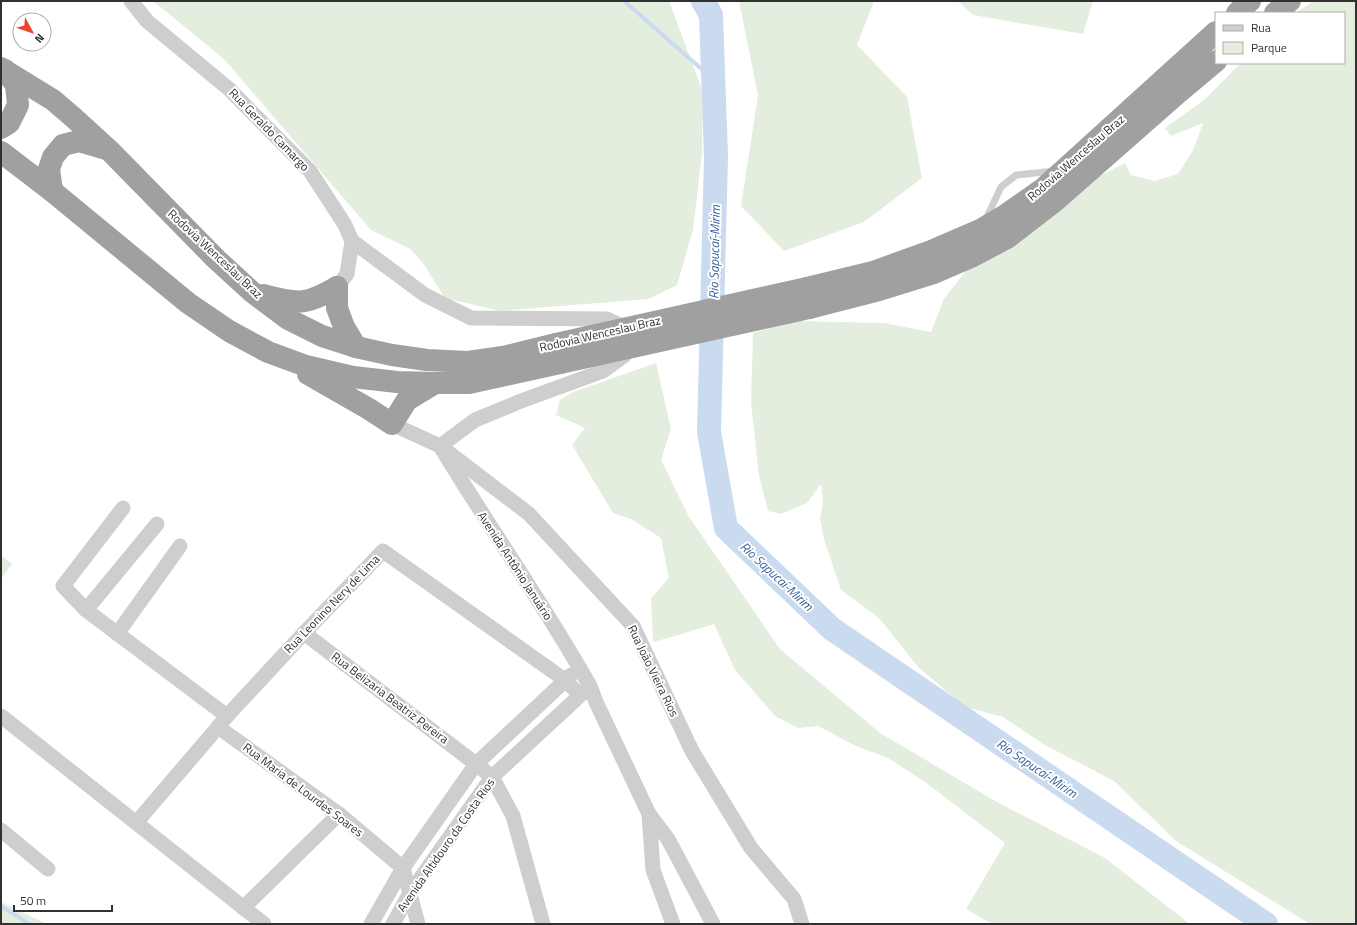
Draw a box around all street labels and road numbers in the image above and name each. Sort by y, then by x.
street label: Rua Geraldo Camargo [225,84,314,176]
street label: Rodovia Wenceslau Braz [1023,110,1129,205]
street label: Rodovia Wenceslau Braz [164,204,267,303]
street label: Rodovia Wenceslau Braz [537,310,662,357]
street label: Avenida Antônio Januário [473,508,558,624]
street label: Rua Leonino Nery de Lima [279,550,384,657]
street label: Rua João Vieira Rios [623,622,684,720]
street label: Rua Belizaria Beatriz Pereira [328,647,453,748]
street label: Rua Maria de Lourdes Soares [239,738,368,842]
street label: Avenida Altidouro da Costa Rios [392,774,499,916]

